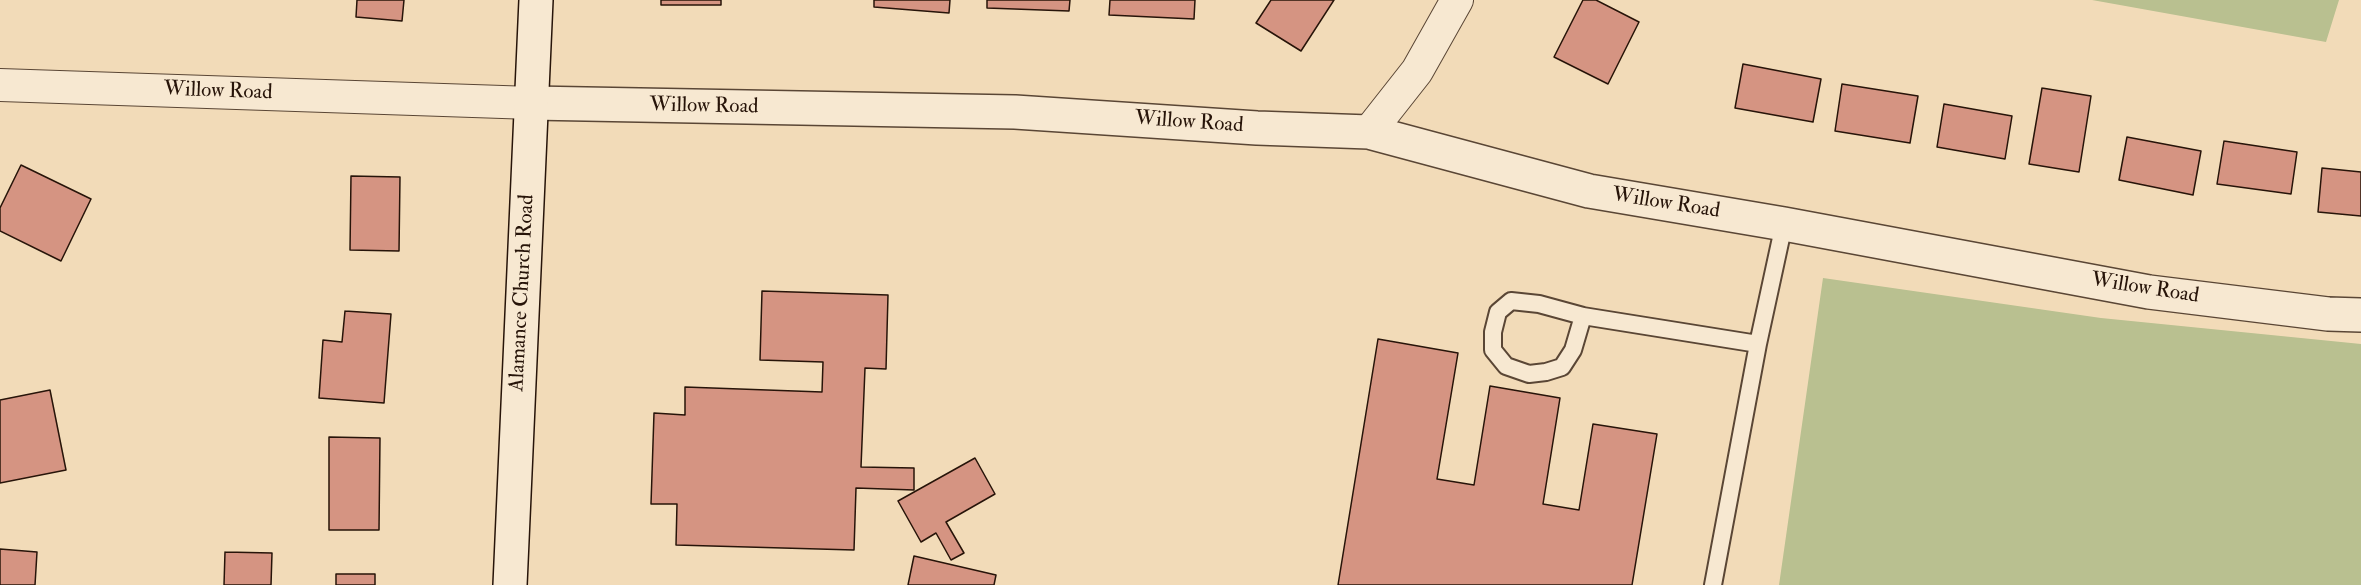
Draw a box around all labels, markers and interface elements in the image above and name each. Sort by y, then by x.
street label: Willow Road [163,78,273,106]
street label: Willow Road [649,93,759,121]
street label: Willow Road [1134,107,1244,139]
street label: Willow Road [1610,183,1722,225]
street label: Alamance Church Road [505,194,541,392]
street label: Willow Road [2089,268,2201,310]

